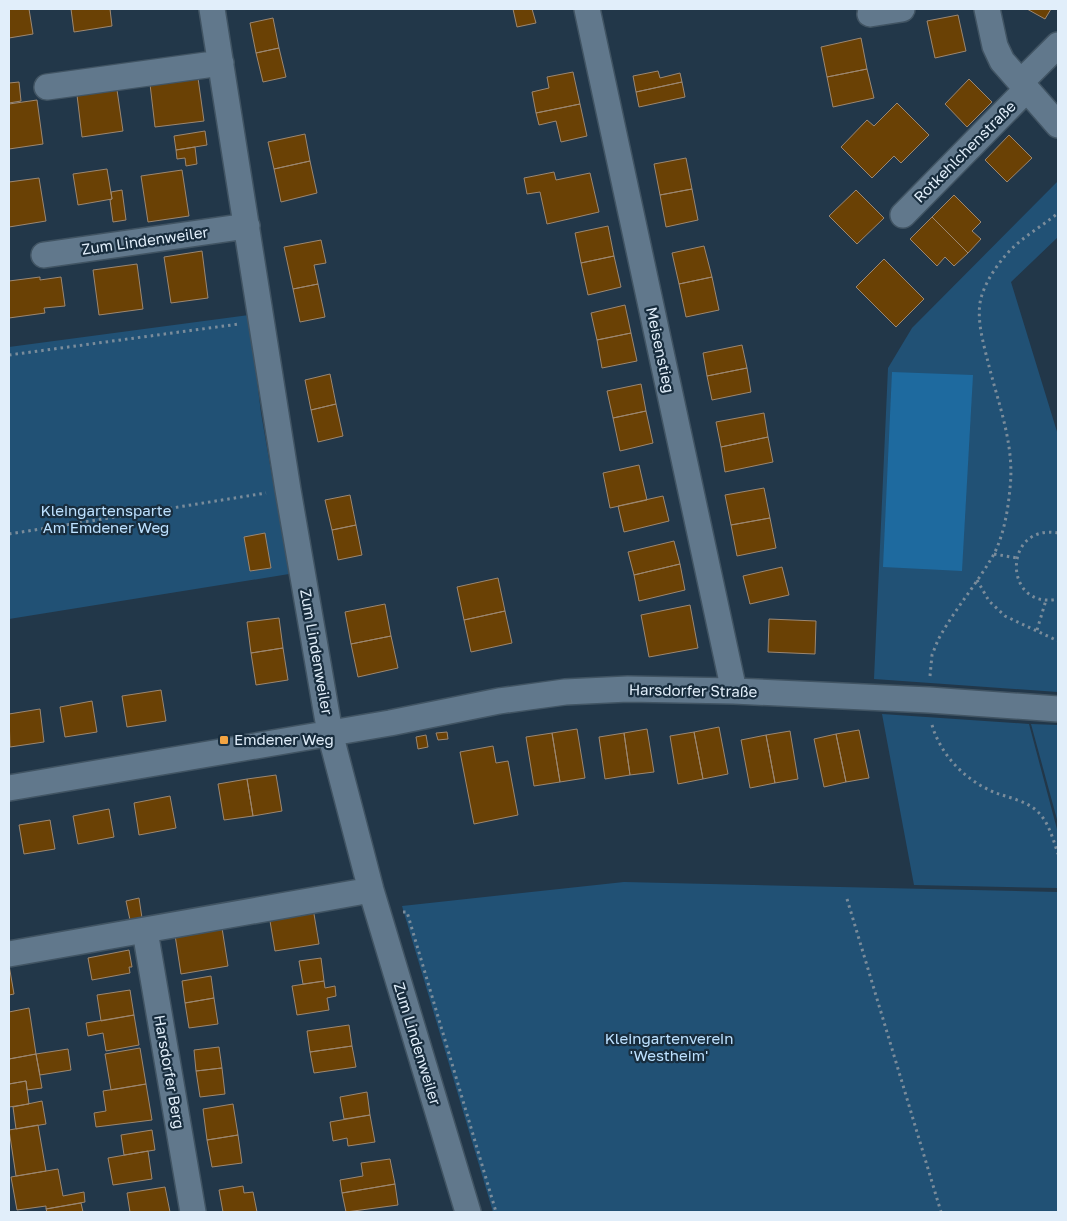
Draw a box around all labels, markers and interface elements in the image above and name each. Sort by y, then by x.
street label: Rotkehlchenstraße [910,96,1019,206]
street label: Zum Lindenweiler [80,222,209,258]
street label: Meisenstieg [643,305,679,394]
park label: Kleingartensparte Am Emdener Weg [40,501,172,536]
street label: Zum Lindenweiler [297,587,337,716]
street label: Harsdorfer Straße [629,680,758,700]
place label: Emdener Weg [234,730,334,748]
marker: Emdener Weg [218,734,230,746]
street label: Zum Lindenweiler [391,980,445,1107]
street label: Harsdorfer Berg [151,1013,189,1130]
park label: Kleingartenverein 'Westheim' [605,1029,733,1064]

